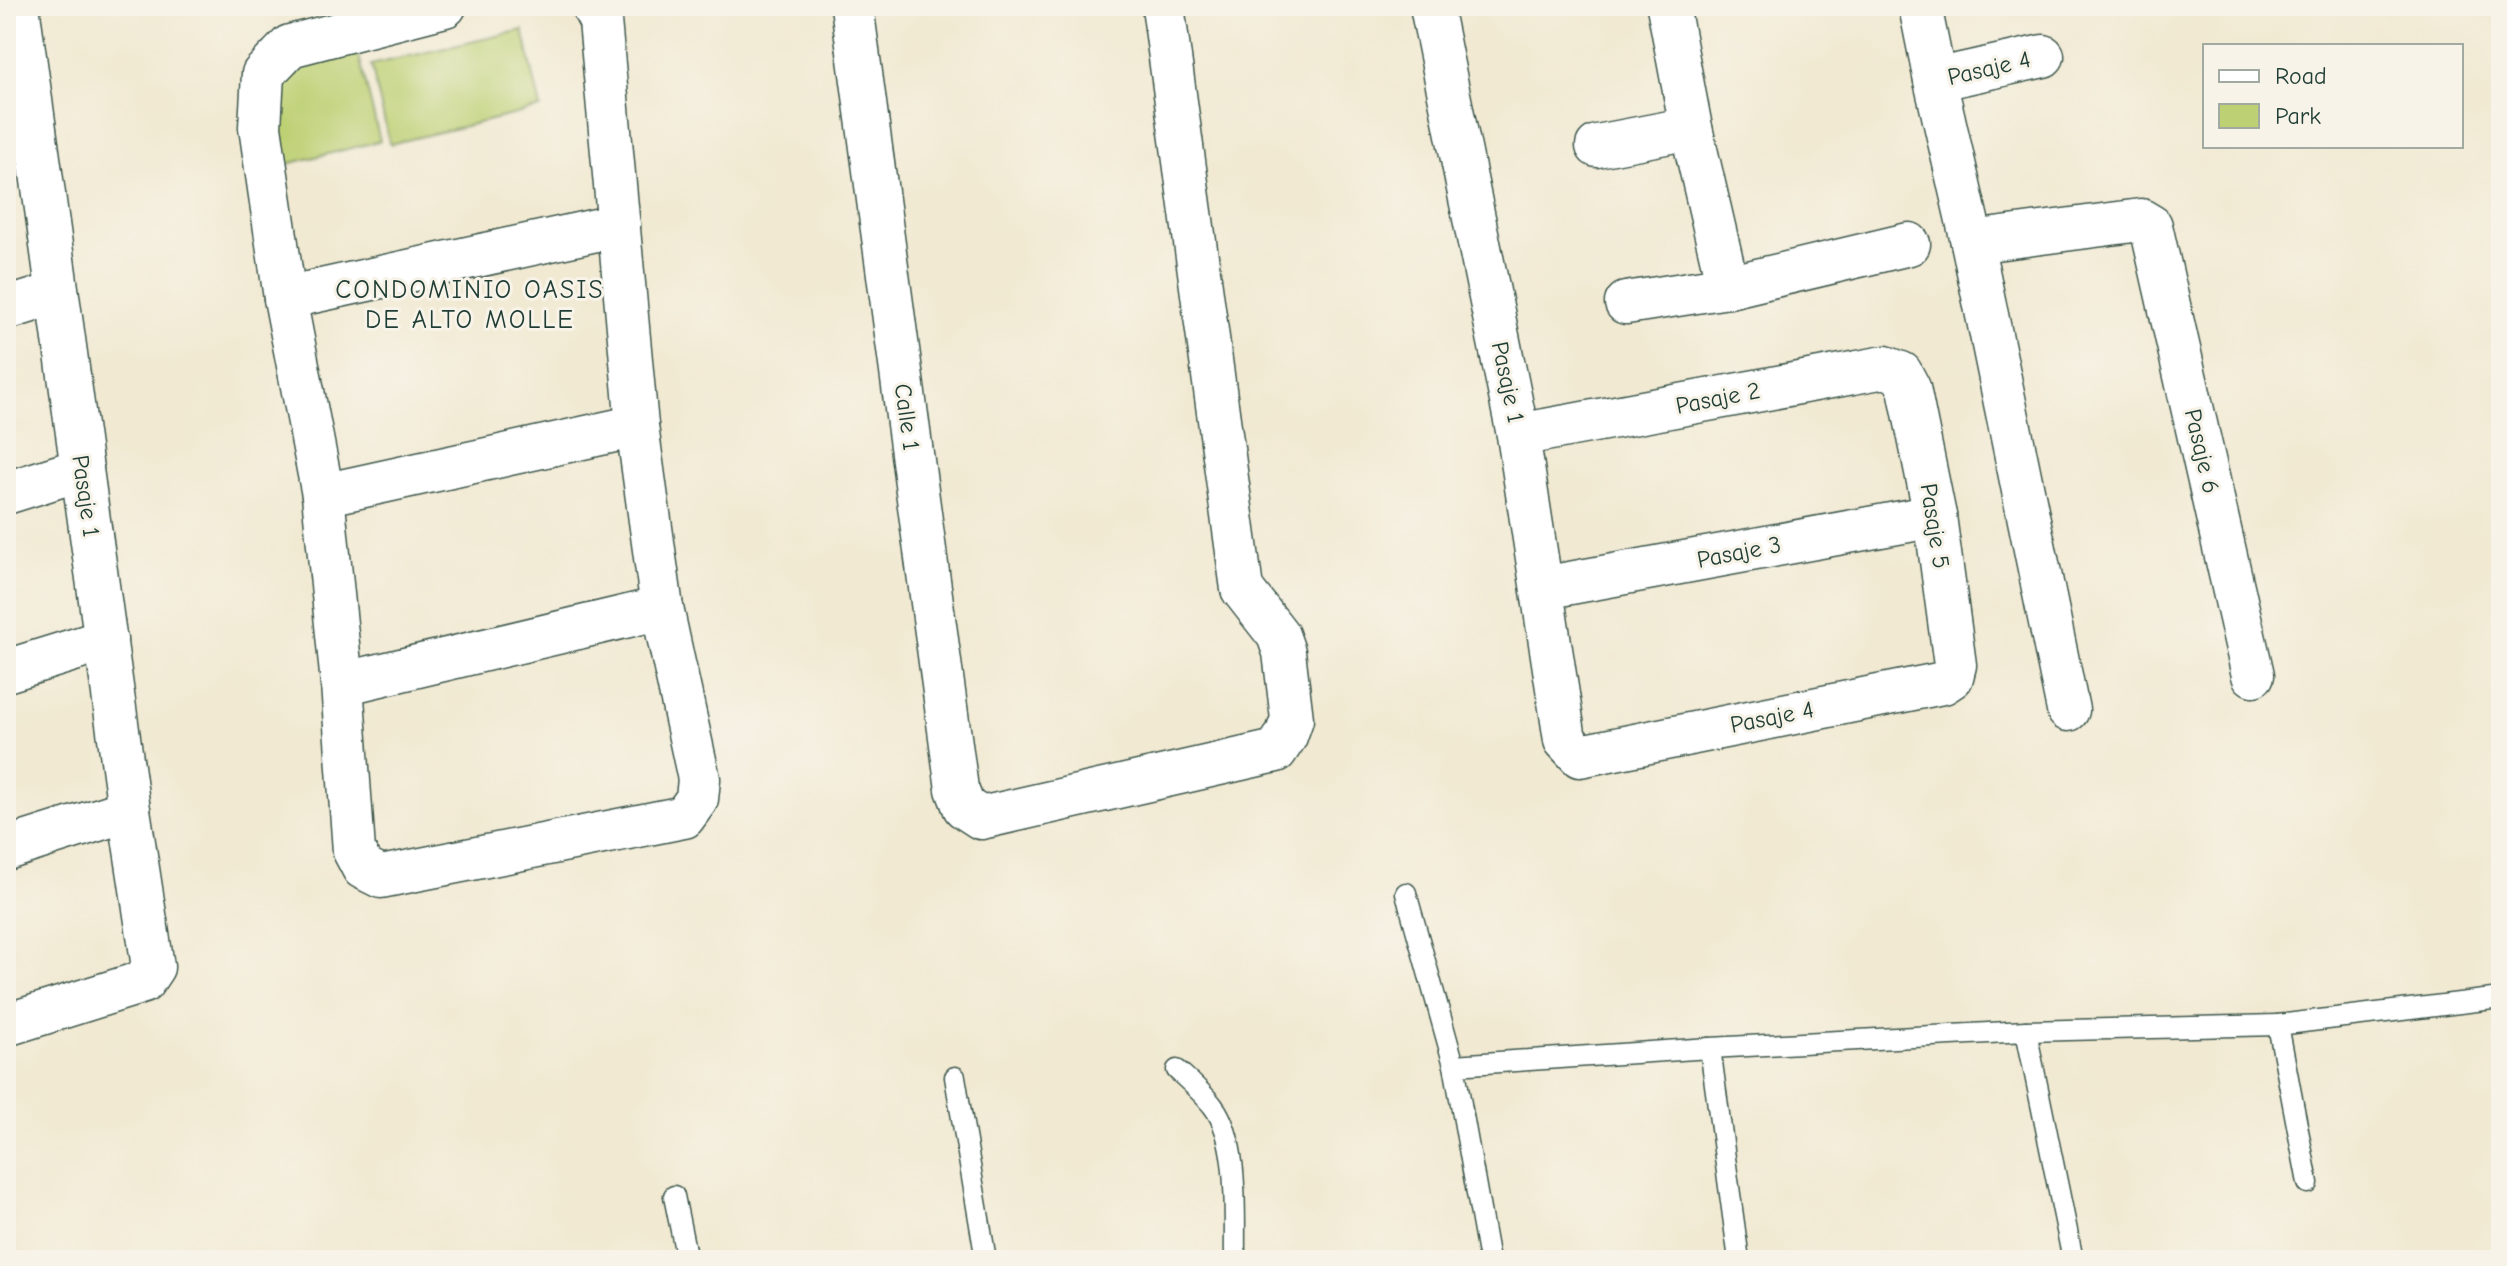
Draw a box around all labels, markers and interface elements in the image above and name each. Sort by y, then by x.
legend [2203,44,2463,148]
street label: Pasaje 4 [1945,45,2033,91]
text: Road [2275,62,2327,90]
text: Park [2275,102,2321,130]
district label: CONDOMINIO OASIS DE ALTO MOLLE [335,275,605,335]
street label: Pasaje 1 [1486,339,1530,425]
street label: Pasaje 2 [1673,376,1763,420]
street label: Calle 1 [888,382,926,452]
street label: Pasaje 6 [2179,406,2225,496]
street label: Pasaje 1 [66,453,106,539]
street label: Pasaje 5 [1914,481,1956,571]
street label: Pasaje 3 [1695,530,1783,574]
street label: Pasaje 4 [1728,695,1816,739]

